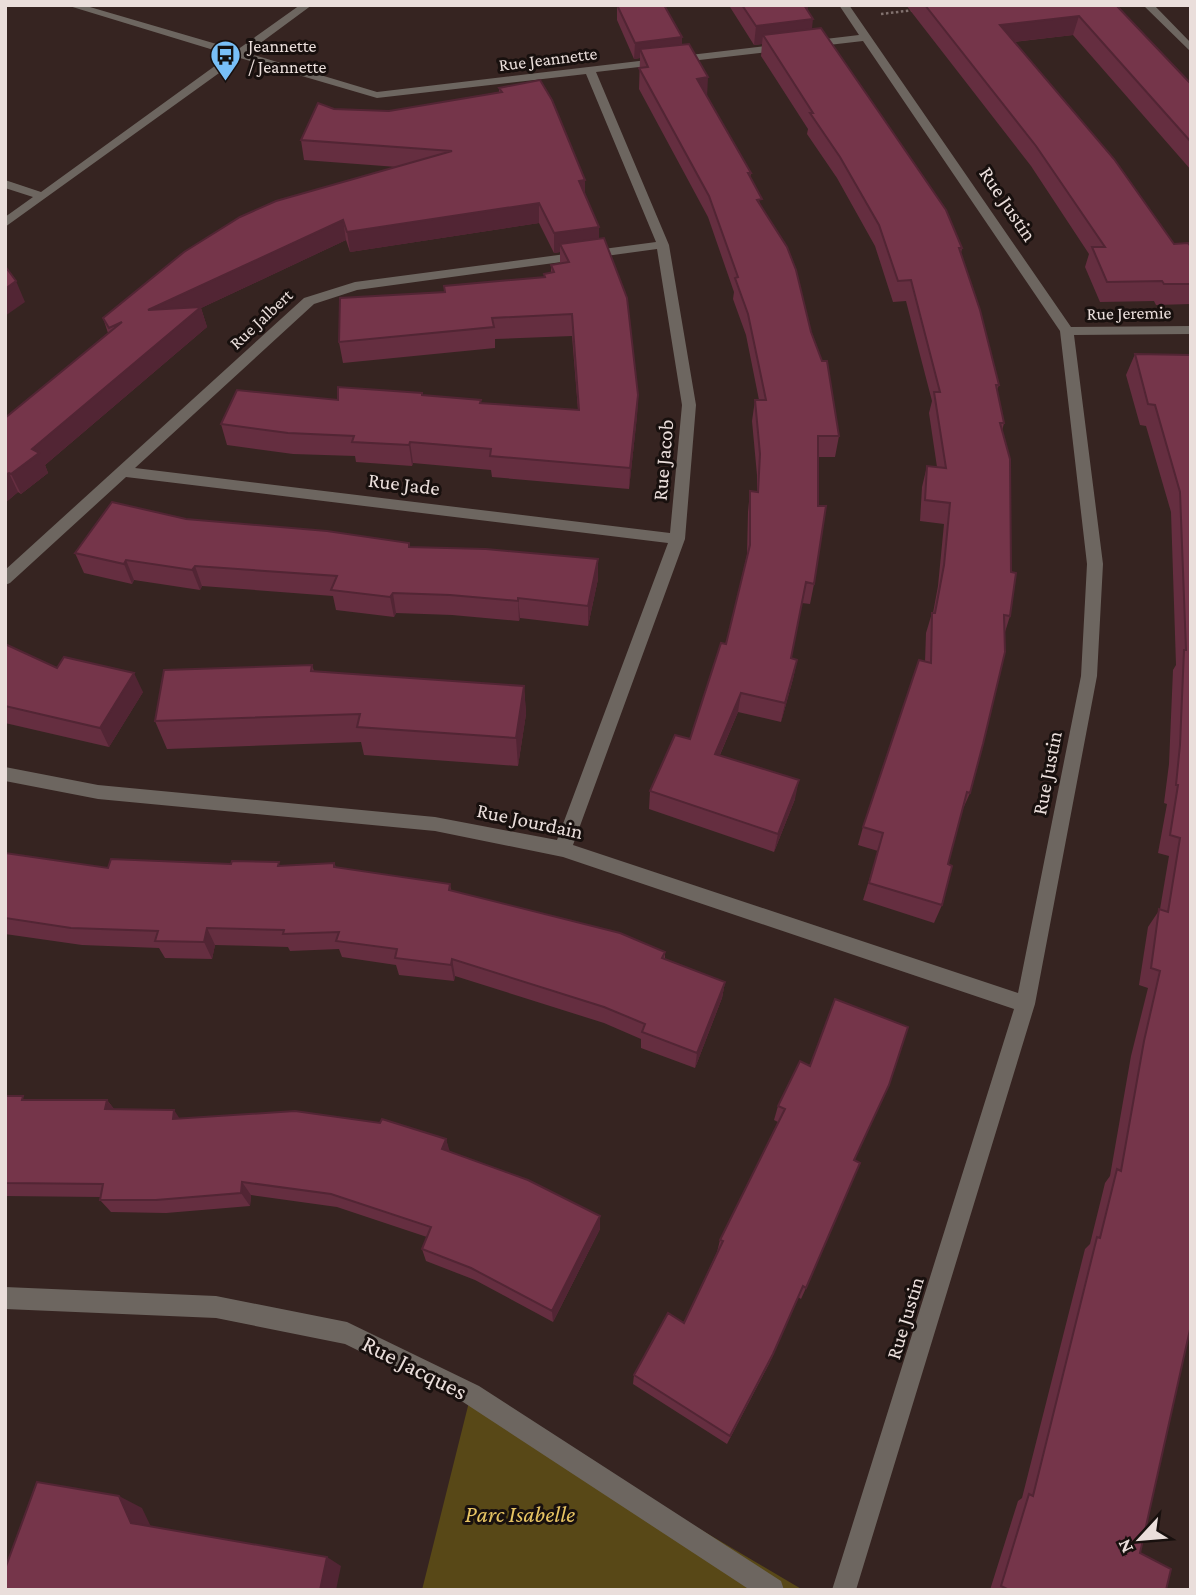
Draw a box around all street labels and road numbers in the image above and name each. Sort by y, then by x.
street label: Rue Jeannette [498,43,598,75]
street label: Rue Justin [974,162,1042,246]
street label: Rue Jalbert [225,284,297,353]
street label: Rue Jeremie [1086,302,1172,324]
street label: Rue Jacob [647,418,679,502]
street label: Rue Jade [367,468,441,500]
street label: Rue Justin [1027,729,1067,817]
street label: Rue Jourdain [475,798,585,844]
street label: Rue Justin [881,1274,929,1362]
street label: Rue Jacques [358,1329,472,1405]

